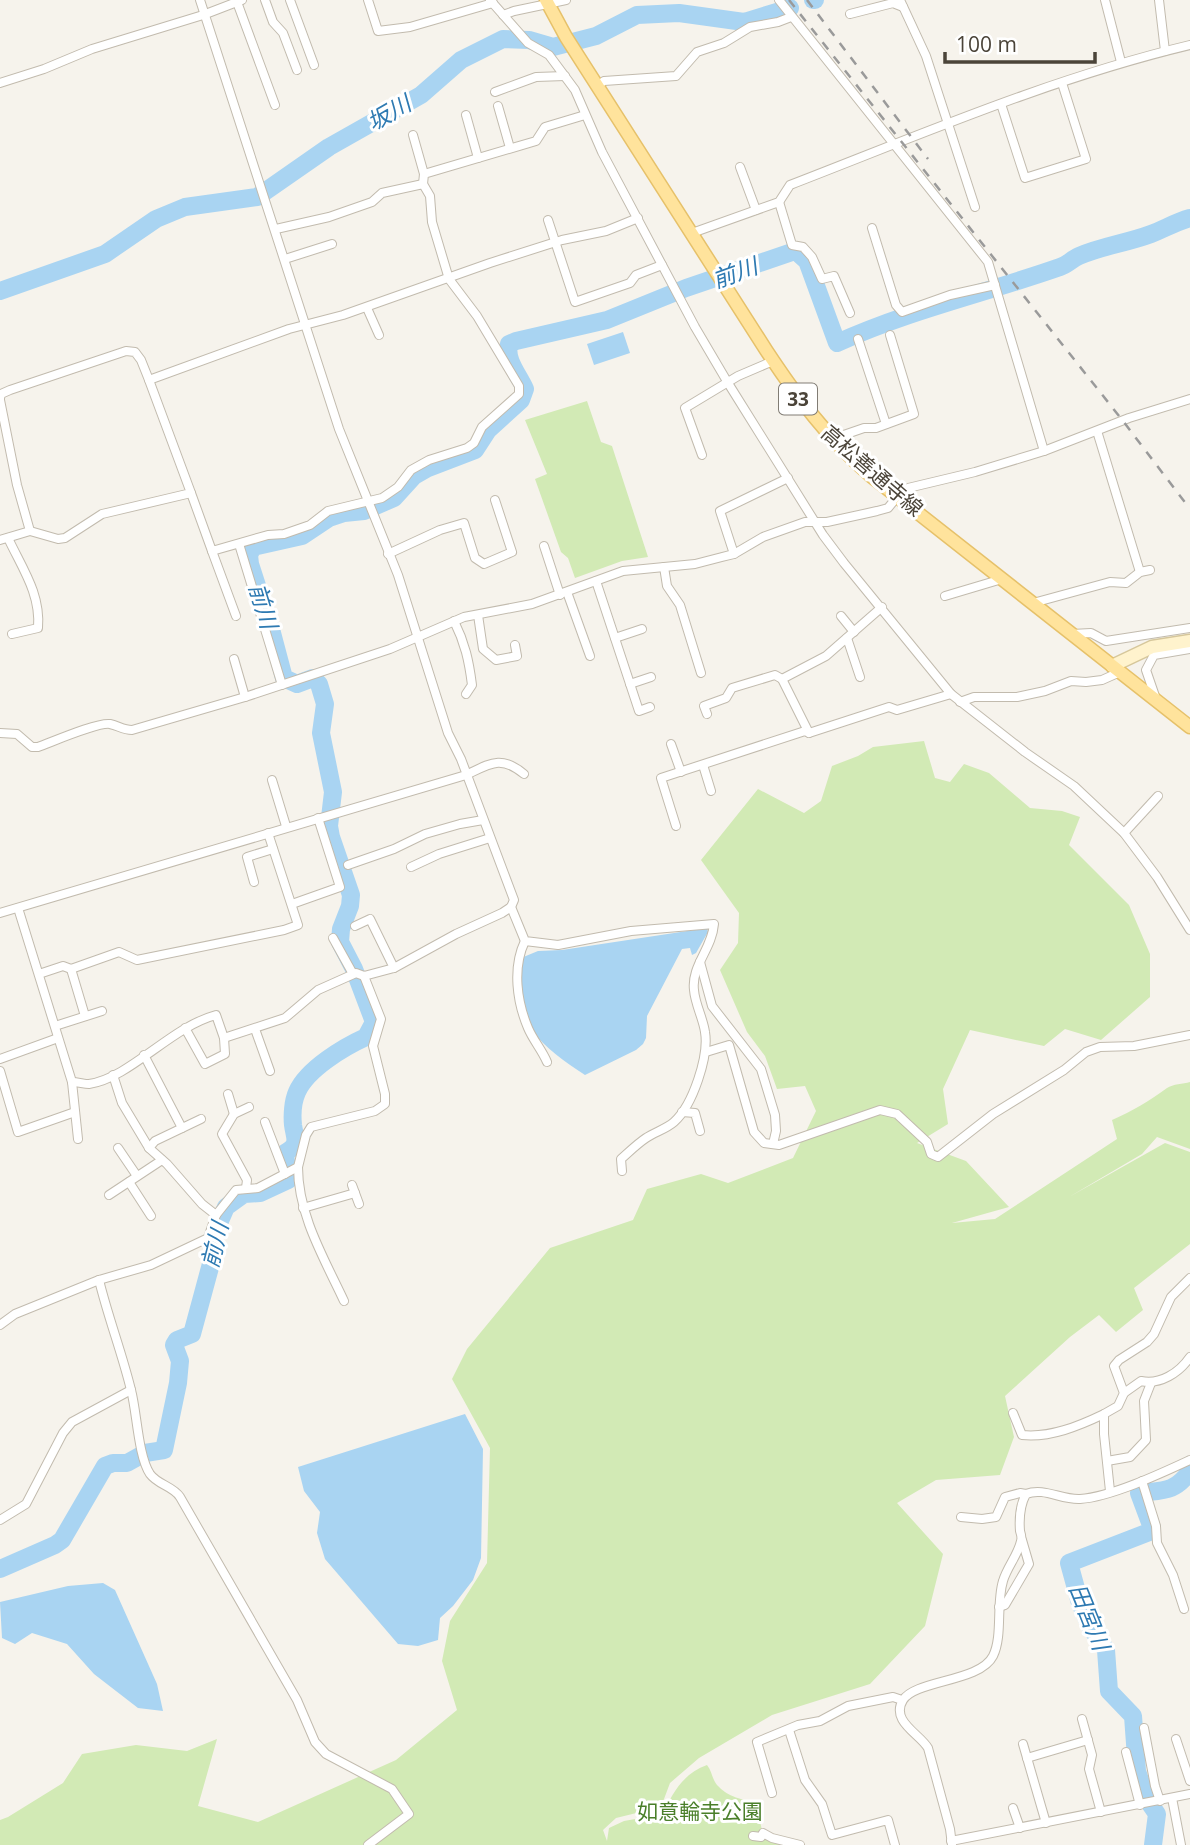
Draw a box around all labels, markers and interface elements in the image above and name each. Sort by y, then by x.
scale bar [945,21,1096,65]
text: 100 m [956,30,1017,58]
water label: 坂川 [361,85,419,137]
water label: 前川 [708,248,765,295]
road number: 33 [779,384,817,414]
street label: 高松善通寺線 [816,418,929,522]
water label: 前川 [242,579,287,635]
water label: 前川 [193,1216,236,1271]
water label: 田宮川 [1062,1579,1119,1657]
park label: 如意輪寺公園 [637,1797,763,1825]

